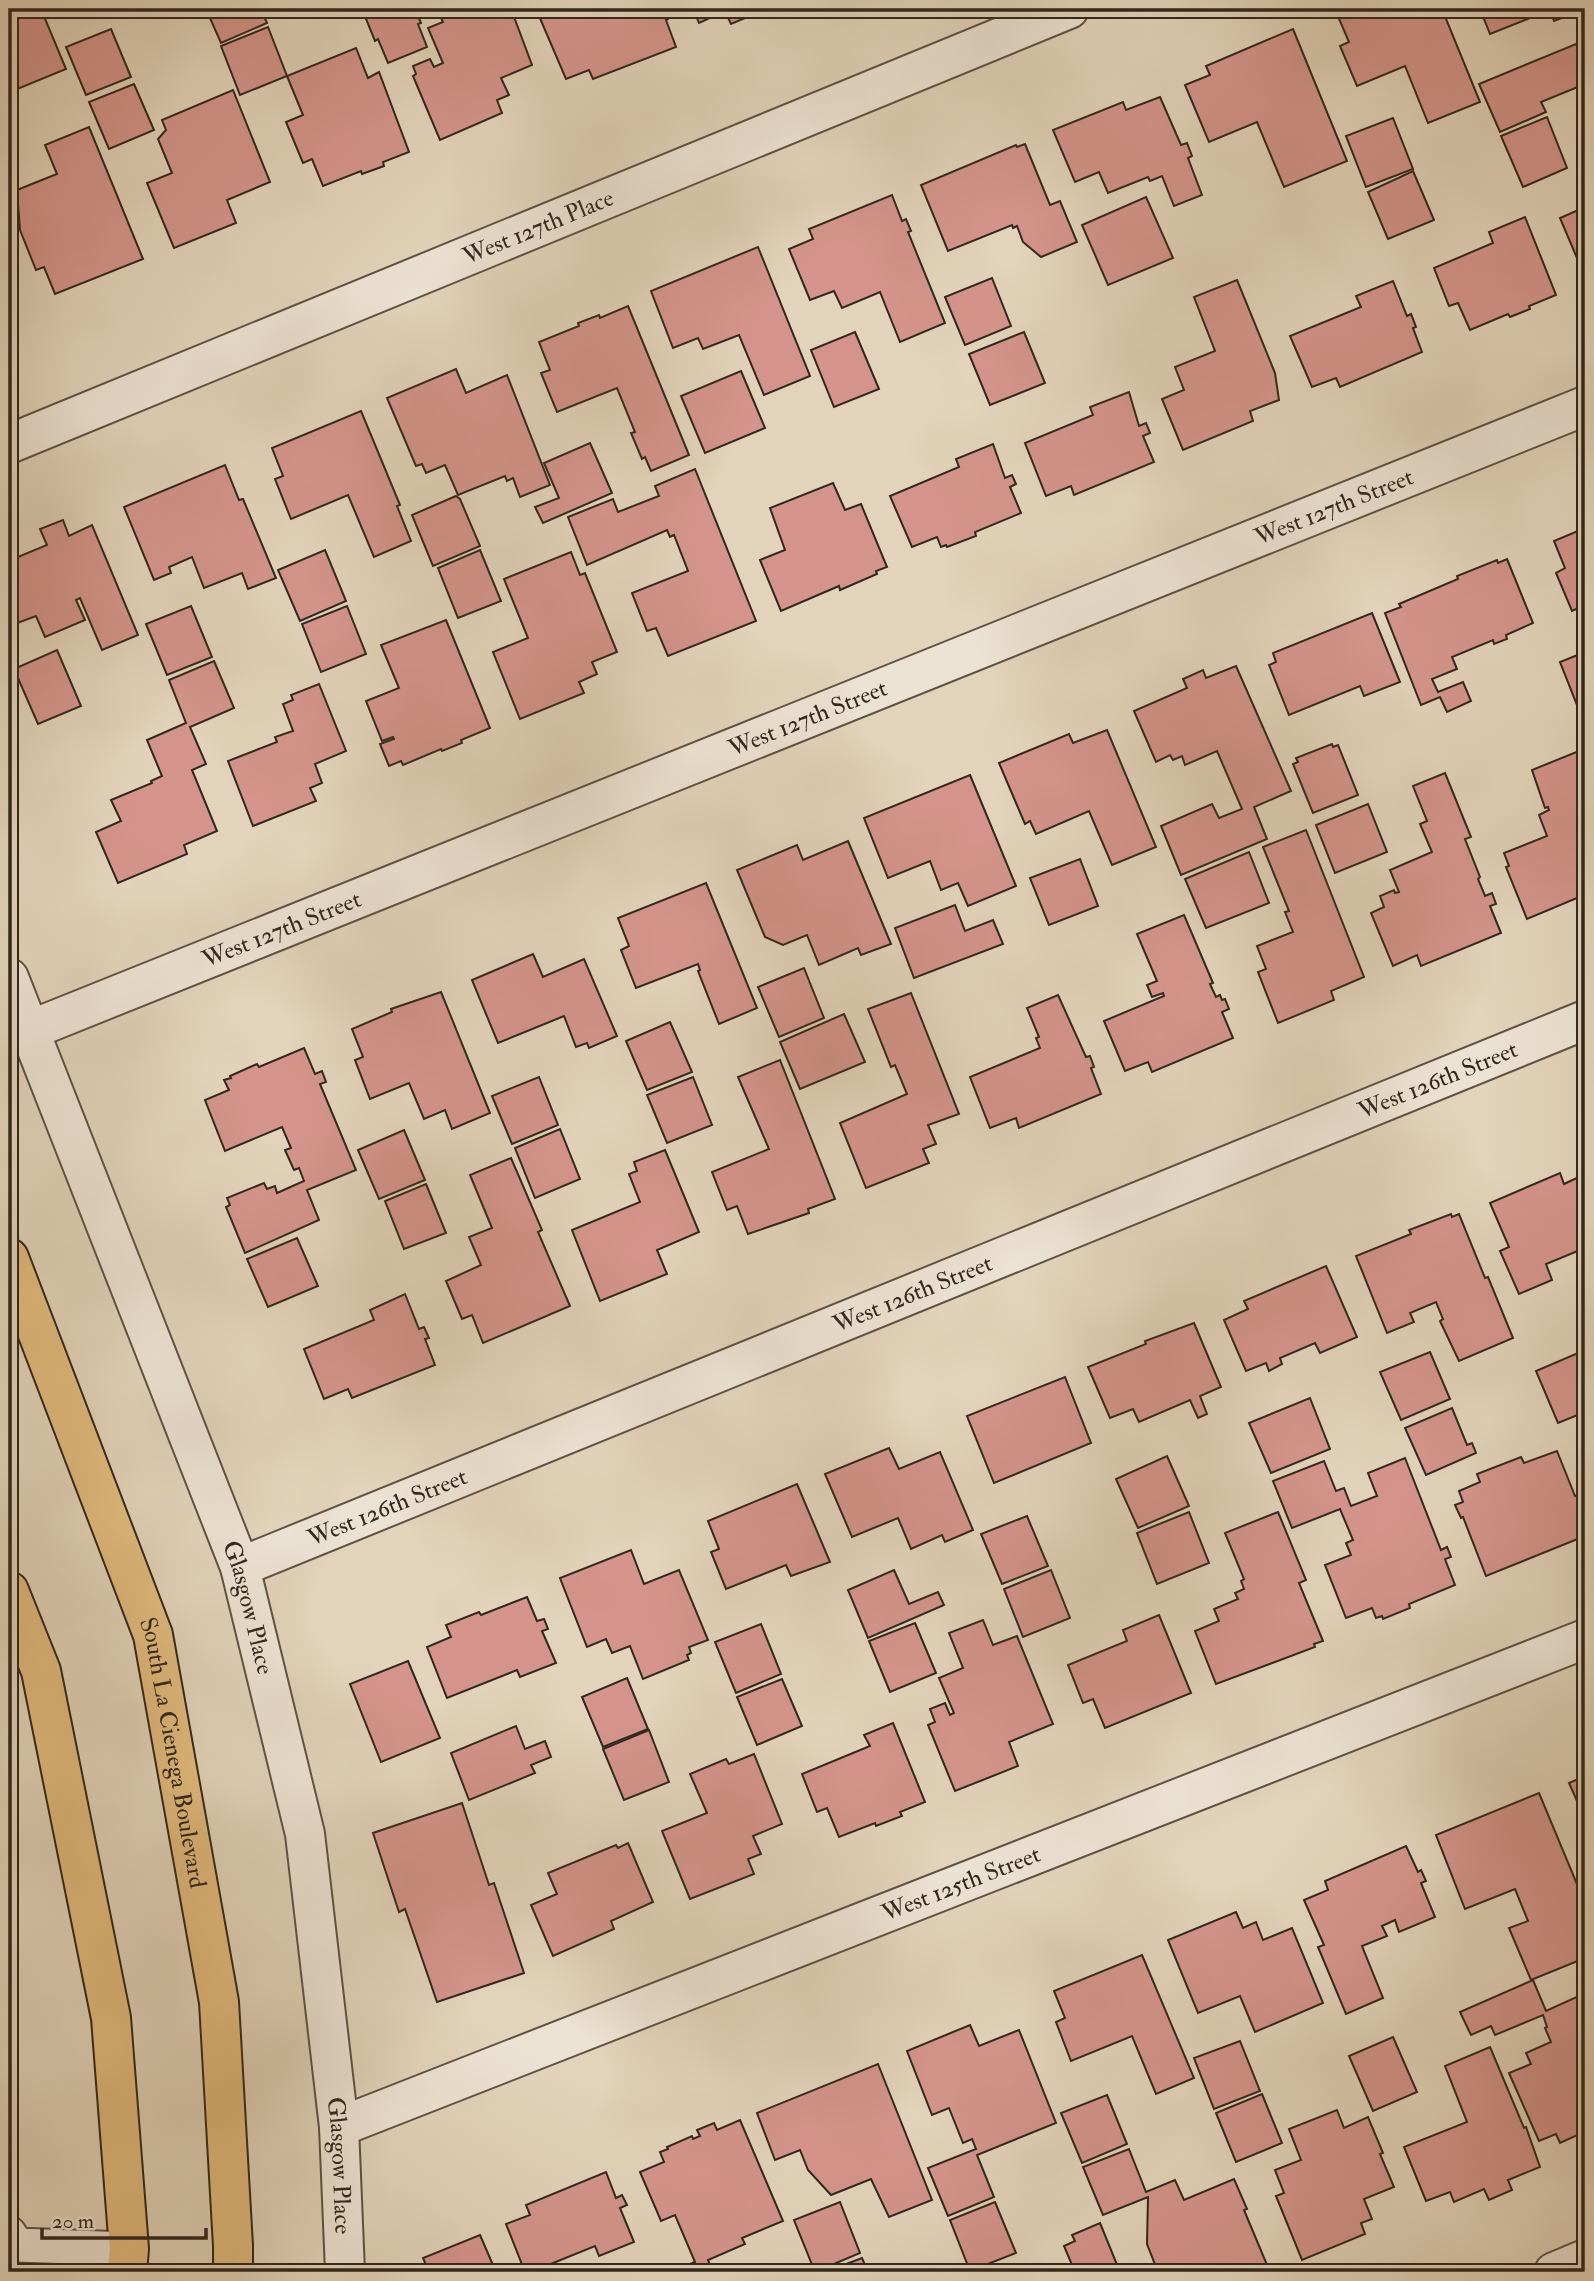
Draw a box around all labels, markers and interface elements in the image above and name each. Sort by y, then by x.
street label: West 127th Place [457,183,618,272]
street label: West 127th Street [1249,461,1418,553]
street label: West 127th Street [723,673,892,764]
street label: West 127th Street [197,884,366,976]
street label: West 126th Street [1353,1034,1522,1127]
street label: West 126th Street [827,1248,997,1341]
street label: West 126th Street [302,1461,472,1554]
street label: Glasgow Place [215,1536,281,1678]
street label: South La Cienega Boulevard [132,1613,213,1891]
street label: West 125th Street [876,1839,1045,1929]
street label: Glasgow Place [320,2095,358,2235]
scale bar [42,2197,206,2241]
text: 20 m [52,2208,94,2235]

